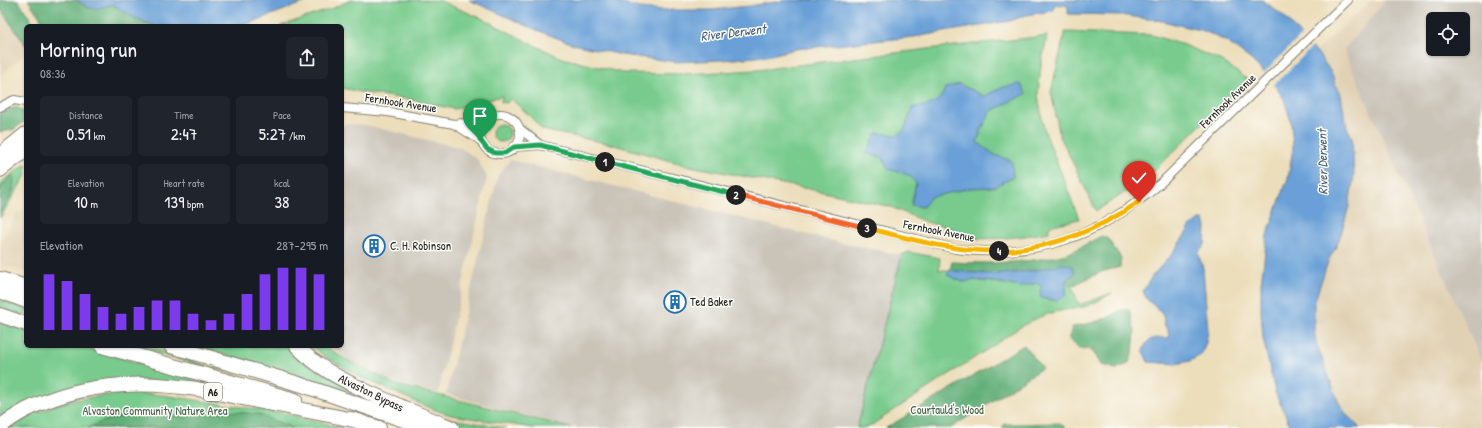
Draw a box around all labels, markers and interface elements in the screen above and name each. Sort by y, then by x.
map controls [1426,12,1470,56]
button: locate [1426,12,1470,56]
water label: River Derwent [700,19,769,45]
text: Morning run [40,34,137,64]
button: share [286,37,328,79]
text: 08:36 [40,64,65,82]
street label: Fernhook Avenue [1195,69,1260,133]
street label: Fernhook Avenue [363,88,438,117]
pin [463,99,497,140]
icon: arrive [469,105,491,127]
text: Distance [69,108,103,122]
text: Time [174,108,194,122]
text: Pace [273,108,291,122]
text: 0.51 [66,122,91,145]
text: 2:47 [171,122,197,145]
text: 5:27 [259,122,286,145]
water label: River Derwent [1312,127,1332,195]
text: km [91,129,106,143]
text: /km [286,129,305,143]
pin: 1 [595,152,615,172]
text: 1 [603,155,607,169]
pin [1122,161,1156,202]
icon: check [1128,167,1150,189]
text: Elevation [68,176,104,190]
text: Heart rate [163,176,205,190]
text: kcal [274,176,290,190]
pin: 2 [726,185,746,205]
text: 2 [733,188,739,202]
text: 10 [74,190,88,213]
text: 139 [164,190,184,213]
text: 38 [275,190,289,213]
text: m [88,197,98,211]
text: bpm [184,197,204,211]
street label: Fernhook Avenue [901,215,976,246]
pin: 3 [857,218,877,238]
text: 3 [865,221,869,235]
building icon: C. H. Robinson [361,233,387,259]
text: Elevation [40,236,83,254]
text: 287–295 m [276,236,328,254]
place label: C. H. Robinson [390,237,451,254]
pin: 4 [989,241,1009,261]
text: 4 [997,244,1001,258]
building icon: Ted Baker [662,289,688,315]
place label: Ted Baker [690,293,733,310]
street label: Alvaston Bypass [336,369,407,416]
road number: A6 [204,383,222,401]
park label: Courtauld's Wood [910,401,984,418]
park label: Alvaston Community Nature Area [82,402,228,419]

